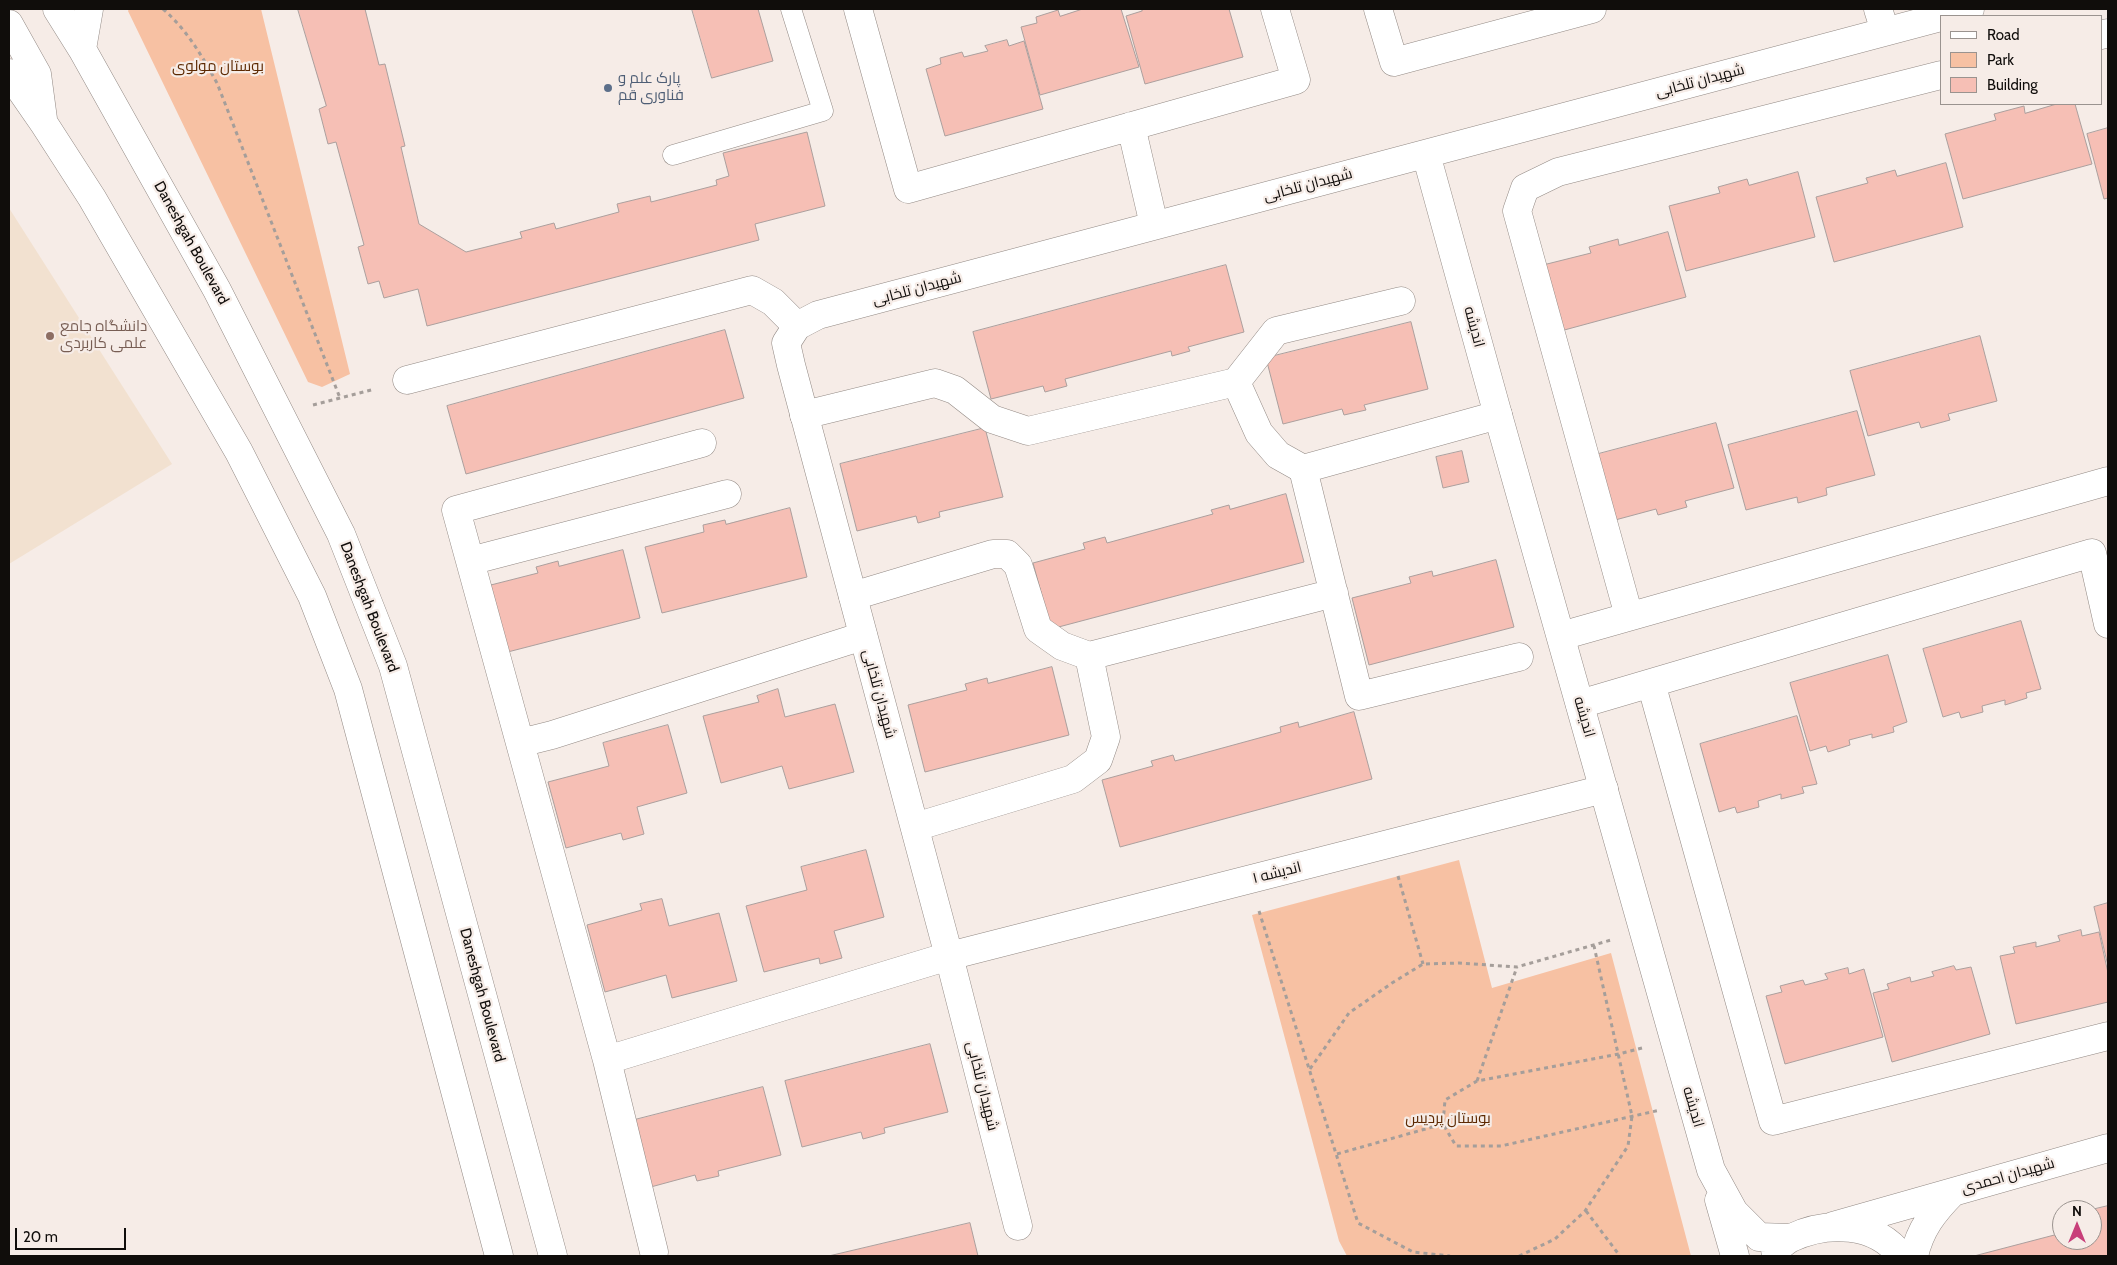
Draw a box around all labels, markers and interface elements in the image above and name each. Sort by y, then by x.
legend [1940,15,2102,105]
text: Road [1987,26,2020,44]
text: Park [1987,51,2014,69]
park label: بوستان مولوی [172,58,264,76]
street label: شهیدان تلخابی [1653,60,1747,102]
place label: پارک علم و فناوری قم [618,70,684,105]
text: Building [1987,76,2038,94]
marker: پارک علم و فناوری قم [602,82,614,94]
street label: شهیدان تلخابی [1261,164,1355,206]
street label: Daneshgah Boulevard [150,178,232,308]
street label: شهیدان تلخابی [870,268,964,310]
street label: انديشه [1460,305,1488,349]
place label: دانشگاه جامع علمی کاربردی [60,318,147,353]
marker: دانشگاه جامع علمی کاربردی [44,330,56,342]
street label: Daneshgah Boulevard [336,539,402,675]
street label: شهیدان تلخابی [858,647,900,741]
street label: انديشه [1570,695,1598,739]
street label: اندیشه ۱ [1251,858,1303,888]
street label: Daneshgah Boulevard [455,926,509,1064]
street label: شهیدان تلخابی [962,1039,1002,1133]
street label: انديشه [1679,1085,1707,1129]
park label: بوستان پردیس [1405,1110,1491,1128]
street label: شهیدان احمدی [1959,1154,2057,1198]
north arrow [2052,1200,2102,1250]
text: N [2072,1202,2082,1220]
scale bar [18,1218,129,1250]
text: 20 m [23,1228,58,1246]

